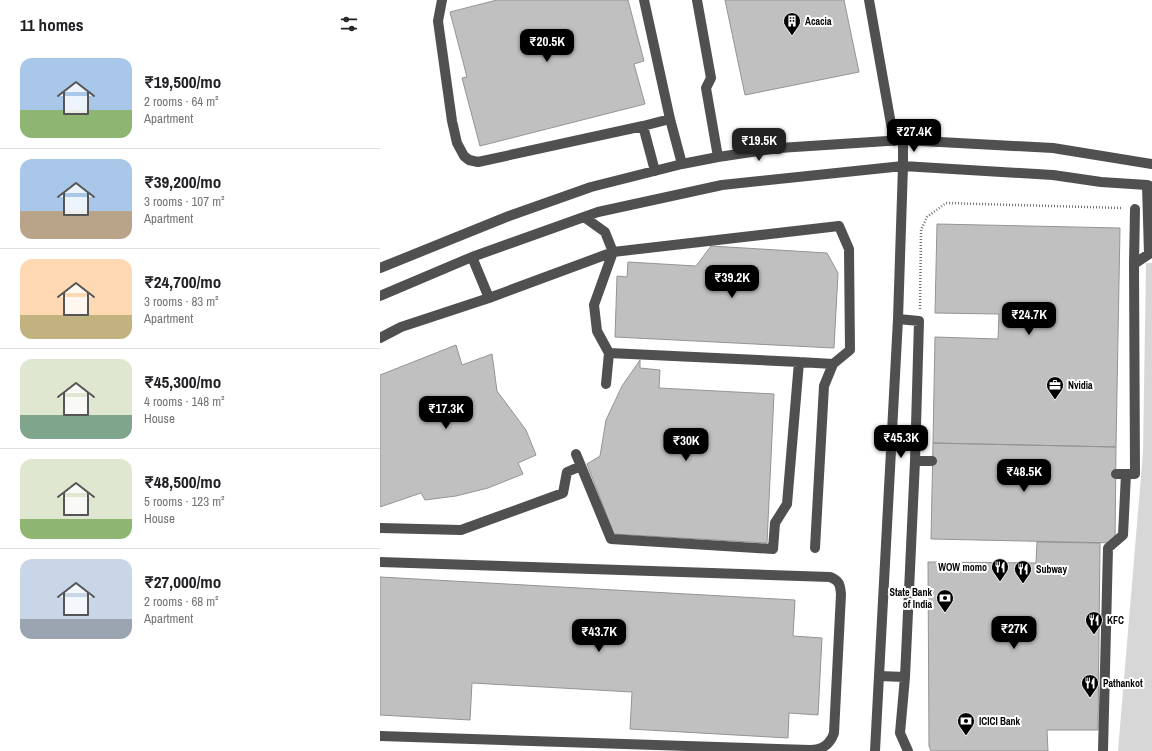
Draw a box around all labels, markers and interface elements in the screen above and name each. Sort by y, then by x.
building icon: Acacia [782,11,802,36]
text: 11 homes [20,13,84,36]
icon: filters [338,13,360,35]
place label: Acacia [805,15,832,28]
pin: ₹20.5K [514,29,580,63]
text: ₹20.5K [529,33,565,50]
text: ₹19,500/mo [144,70,221,93]
icon: home [52,74,100,122]
text: 2 rooms · 64 m² [144,93,219,110]
text: Apartment [144,110,193,127]
pin: ₹27.4K [881,119,947,153]
text: ₹27.4K [896,123,932,140]
pin: ₹19.5K [726,128,792,162]
text: ₹19.5K [741,132,777,149]
text: ₹39,200/mo [144,170,221,193]
icon: home [52,175,100,223]
text: 3 rooms · 107 m² [144,193,225,210]
text: Apartment [144,210,193,227]
pin: ₹39.2K [699,265,765,299]
text: ₹39.2K [714,269,750,286]
text: ₹24,700/mo [144,270,221,293]
icon: home [52,275,100,323]
text: 3 rooms · 83 m² [144,293,219,310]
pin: ₹24.7K [996,302,1062,336]
text: ₹24.7K [1011,306,1047,323]
text: Apartment [144,310,193,327]
text: ₹45,300/mo [144,370,221,393]
icon: home [52,375,100,423]
office icon: Nvidia [1045,375,1065,400]
place label: Nvidia [1068,379,1093,392]
text: 4 rooms · 148 m² [144,393,225,410]
pin: ₹17.3K [413,396,479,430]
text: ₹17.3K [428,400,464,417]
text: House [144,410,175,427]
pin: ₹45.3K [868,425,934,459]
pin: ₹30K [662,428,710,462]
text: ₹45.3K [883,429,919,446]
text: ₹30K [672,432,700,449]
pin: ₹48.5K [991,459,1057,493]
text: ₹48.5K [1006,463,1042,480]
text: ₹48,500/mo [144,470,221,493]
icon: home [52,475,100,523]
text: 5 rooms · 123 m² [144,493,225,510]
text: House [144,510,175,527]
restaurant icon: WOW momo [990,557,1010,582]
restaurant icon: Subway [1013,559,1033,584]
place label: WOW momo [938,561,987,574]
place label: Subway [1036,563,1067,576]
text: ₹27,000/mo [144,570,221,593]
icon: home [52,575,100,623]
place label: State Bank of India [890,586,932,611]
bank icon: State Bank of India [935,588,955,613]
text: 2 rooms · 68 m² [144,593,219,610]
text: Apartment [144,610,193,627]
restaurant icon: KFC [1084,610,1104,635]
place label: KFC [1107,614,1124,627]
pin: ₹27K [990,616,1038,650]
pin: ₹43.7K [566,619,632,653]
text: ₹27K [1000,620,1028,637]
text: ₹43.7K [581,623,617,640]
restaurant icon: Pathankot [1080,673,1100,698]
place label: Pathankot [1103,677,1143,690]
bank icon: ICICI Bank [956,711,976,736]
place label: ICICI Bank [979,715,1020,728]

